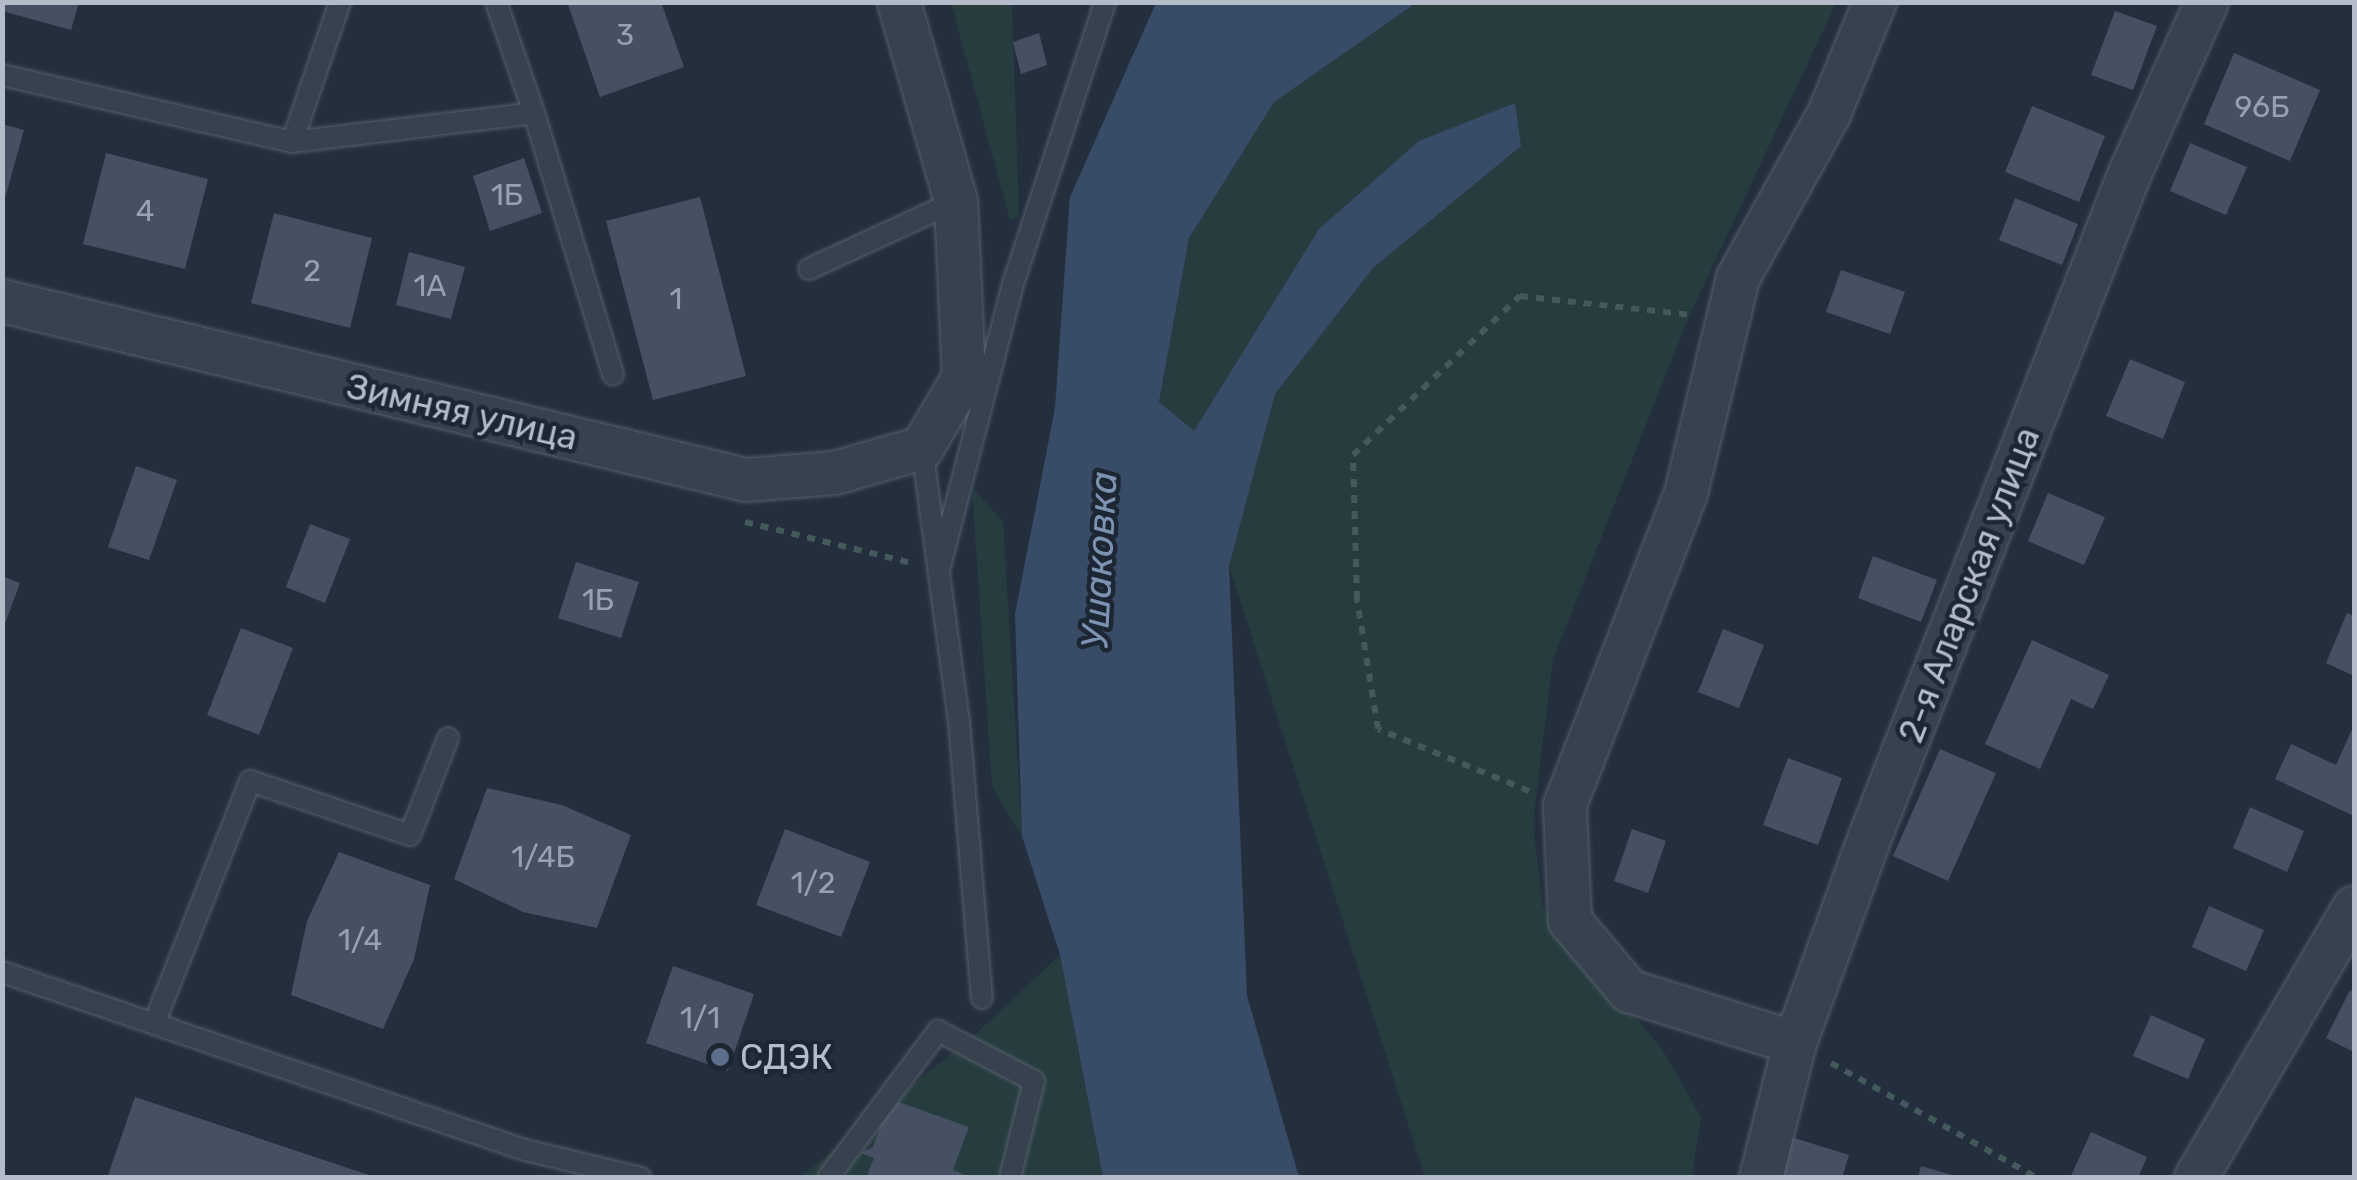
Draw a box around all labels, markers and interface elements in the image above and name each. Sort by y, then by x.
house number: 3 [616,17,634,53]
house number: 96Б [2235,89,2289,125]
house number: 1Б [491,177,523,213]
house number: 4 [136,193,154,229]
house number: 2 [303,253,321,289]
house number: 1А [414,268,446,304]
house number: 1 [670,281,682,317]
street label: Зимняя улица [342,365,582,459]
street label: 2-я Аларская улица [1890,422,2048,748]
water label: Ушаковка [1073,470,1127,650]
house number: 1Б [582,582,614,618]
house number: 1/4Б [511,839,575,875]
house number: 1/2 [791,865,835,901]
house number: 1/4 [338,922,382,958]
house number: 1/1 [680,1000,720,1036]
place label: СДЭК [740,1036,833,1078]
marker: СДЭК [709,1046,731,1068]

